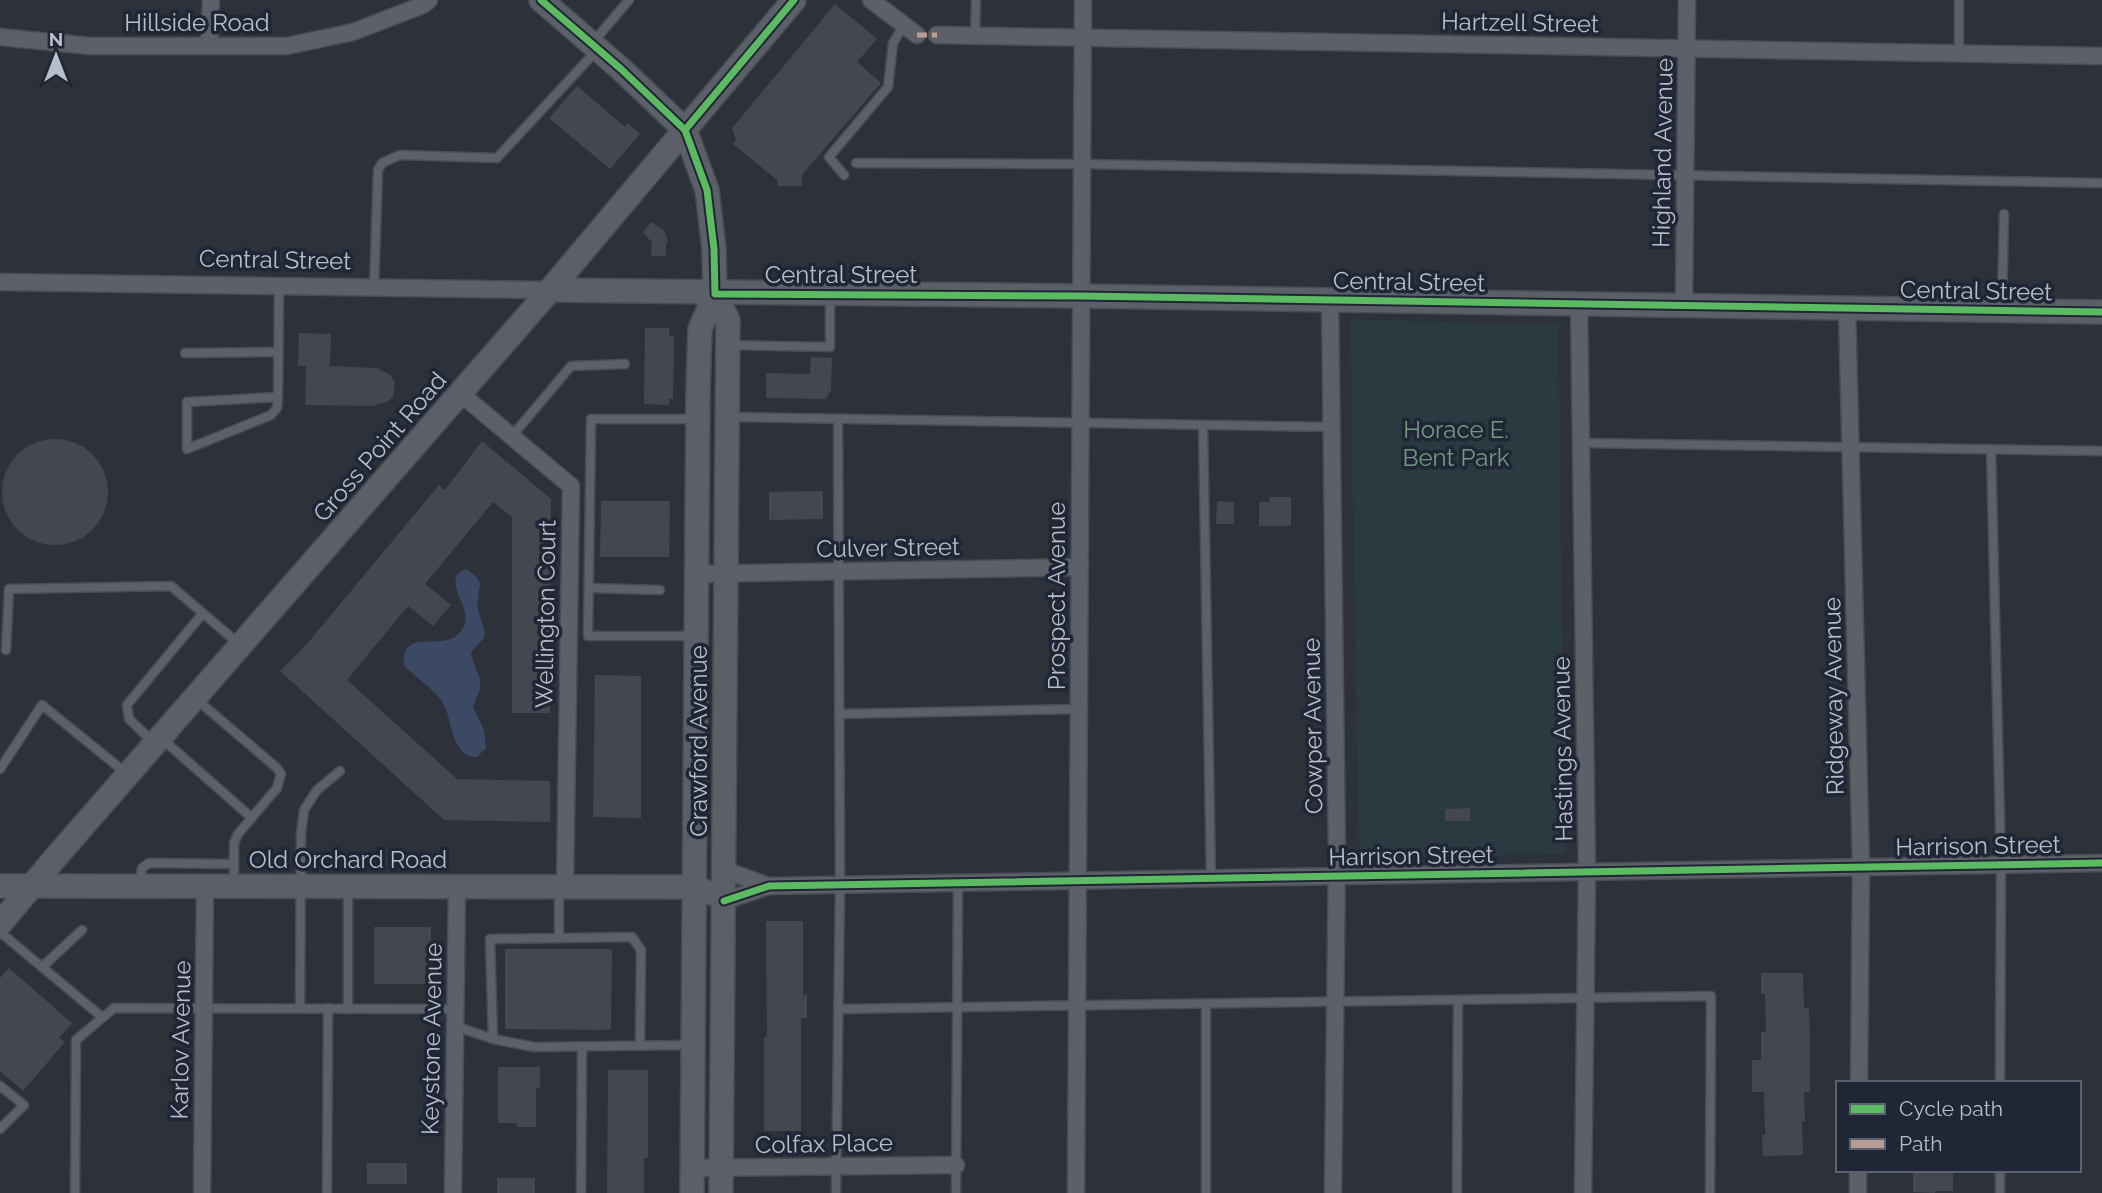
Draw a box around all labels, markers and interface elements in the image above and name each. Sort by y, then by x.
street label: Hartzell Street [1441,7,1599,38]
street label: Hillside Road [124,8,270,37]
north arrow [21,21,91,91]
text: N [49,28,63,50]
street label: Highland Avenue [1646,58,1679,248]
street label: Central Street [199,244,351,275]
street label: Central Street [765,260,917,289]
street label: Central Street [1333,266,1485,297]
street label: Central Street [1900,275,2052,306]
street label: Gross Point Road [307,366,452,527]
park label: Horace E. Bent Park [1402,415,1510,472]
street label: Prospect Avenue [1042,502,1071,690]
street label: Wellington Court [529,520,562,708]
street label: Culver Street [816,532,960,563]
street label: Ridgeway Avenue [1817,597,1850,795]
street label: Cowper Avenue [1296,638,1329,814]
street label: Crawford Avenue [684,645,713,837]
street label: Hastings Avenue [1546,656,1579,842]
street label: Harrison Street [1895,830,2061,861]
street label: Harrison Street [1328,840,1494,871]
street label: Old Orchard Road [249,845,447,874]
street label: Keystone Avenue [415,943,448,1135]
street label: Karlov Avenue [165,960,196,1120]
legend [1836,1081,2081,1172]
text: Cycle path [1899,1096,2003,1121]
street label: Colfax Place [755,1128,893,1159]
text: Path [1899,1131,1943,1156]

